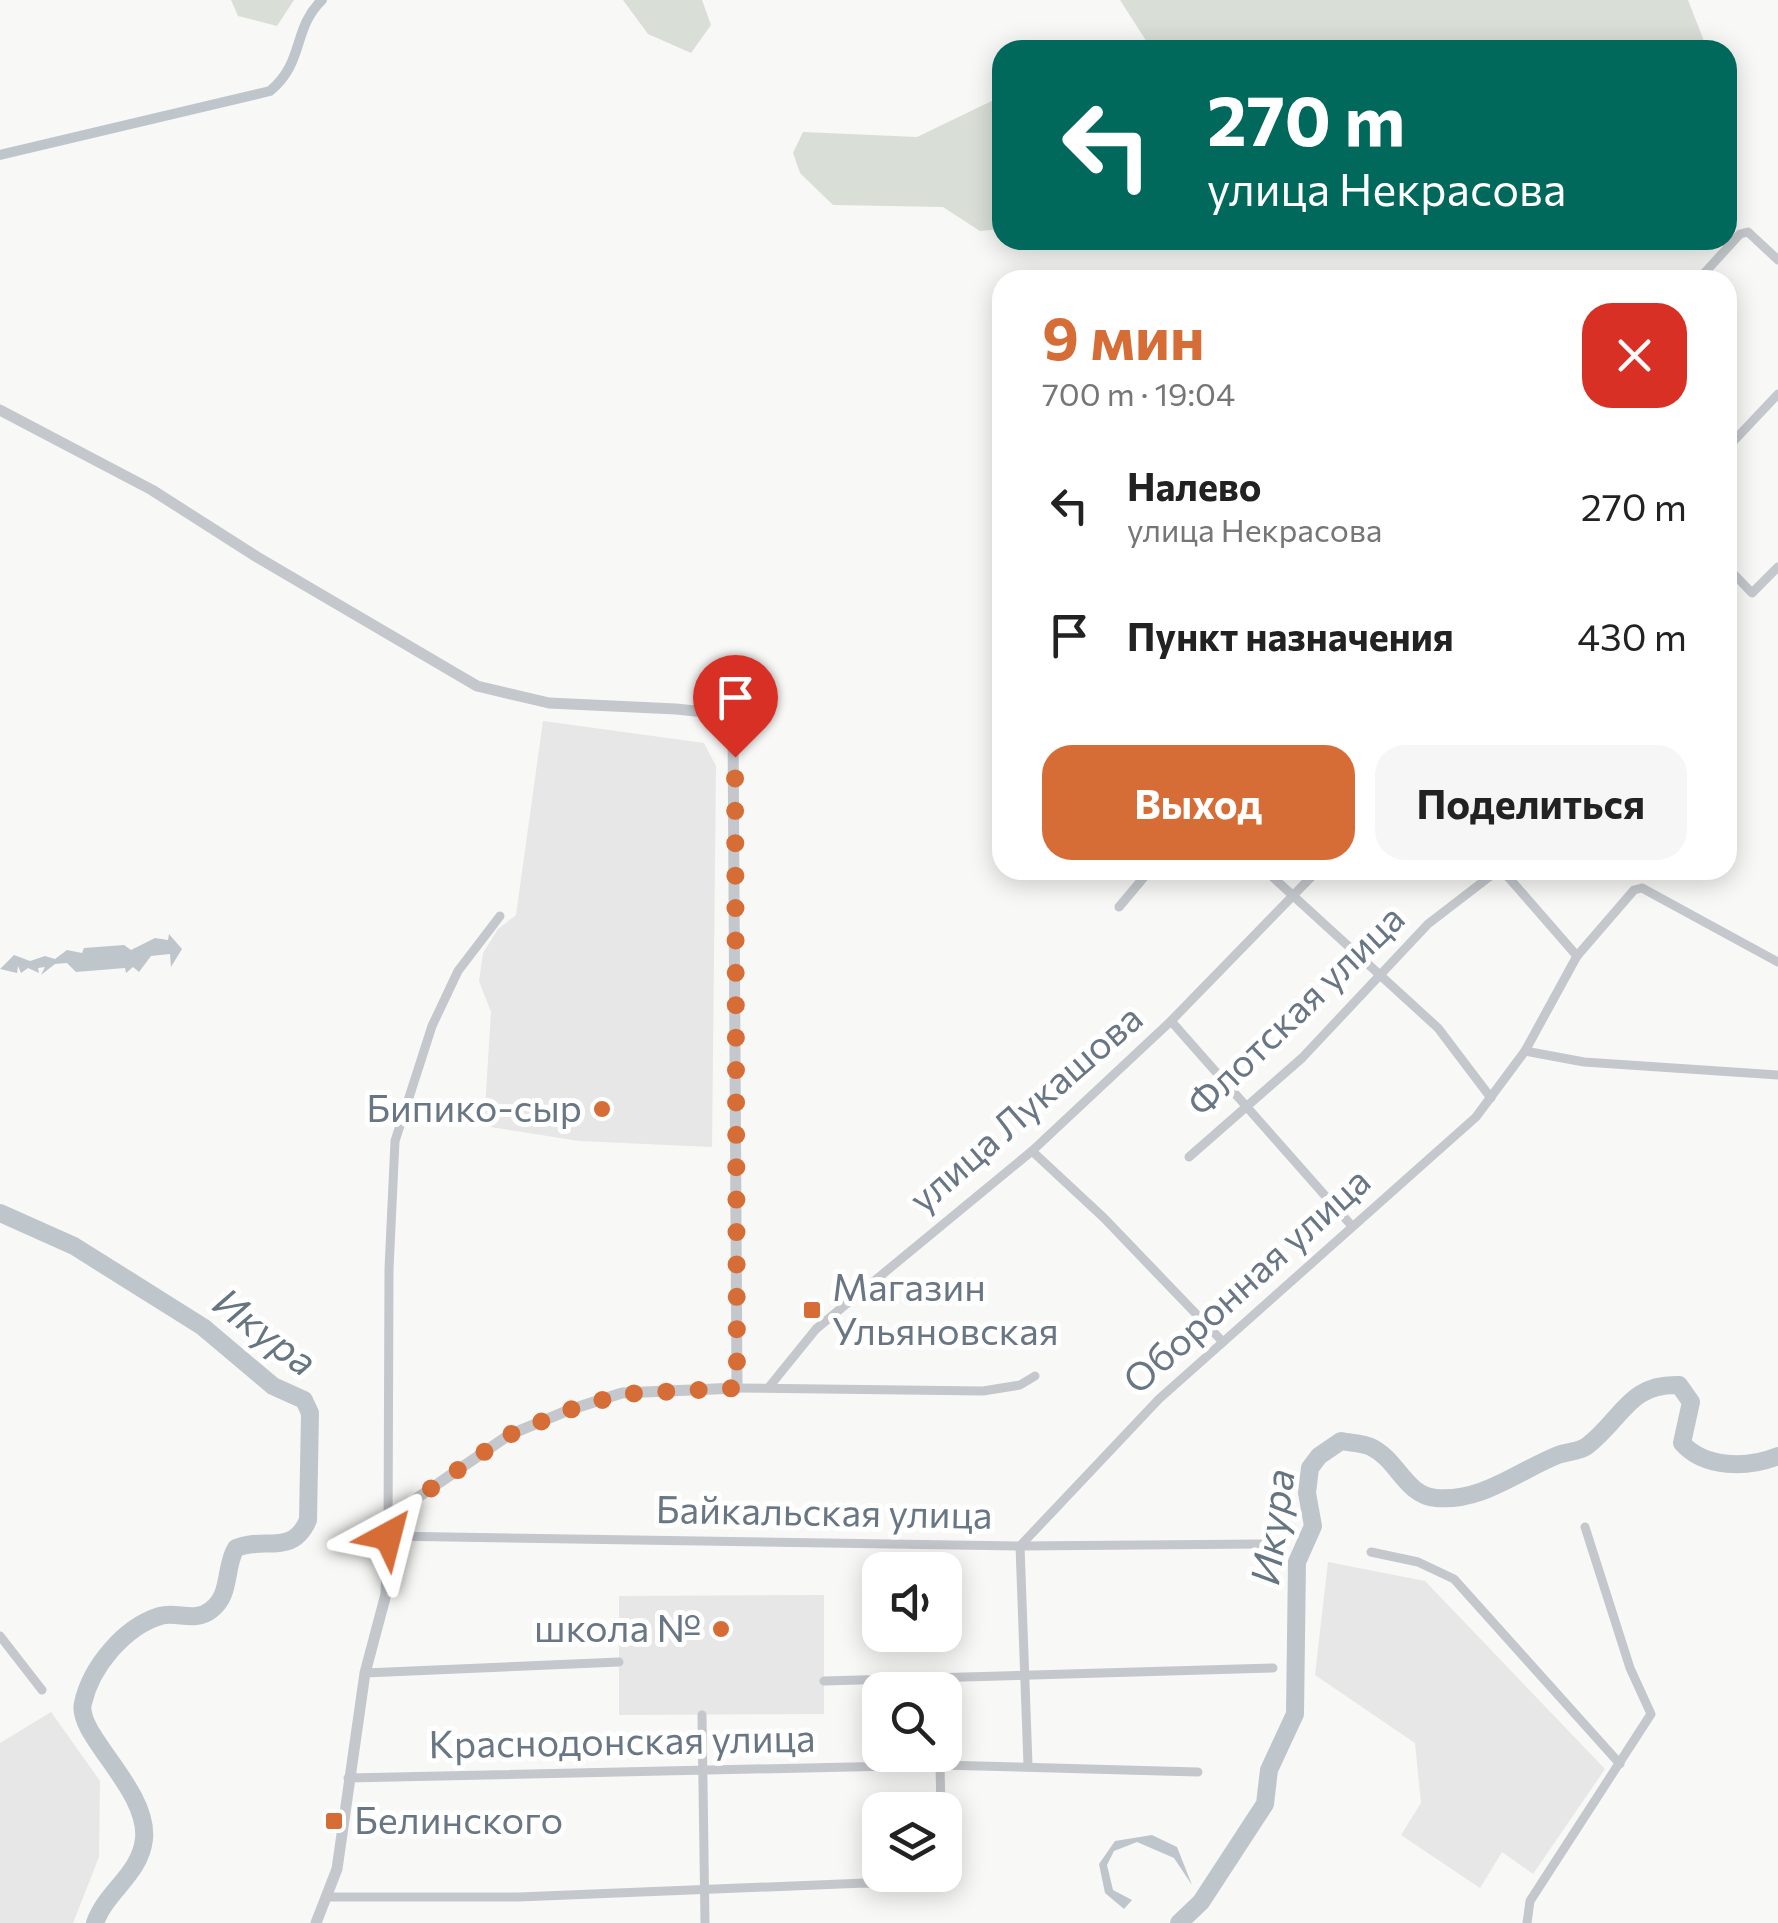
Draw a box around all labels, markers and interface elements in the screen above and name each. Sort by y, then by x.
text: 270 m [1207,75,1405,160]
icon: left [1042,80,1172,210]
text: улица Некрасова [1207,160,1566,215]
text: 9 мин [1042,299,1205,372]
button: close [1582,303,1687,408]
text: 700 m · 19:04 [1042,373,1235,413]
text: Налево [1127,462,1261,509]
icon: left [1042,478,1097,533]
text: 270 m [1581,482,1687,529]
text: улица Некрасова [1127,509,1382,549]
icon: arrive [1042,608,1097,663]
text: Пункт назначения [1127,612,1454,659]
text: 430 m [1577,612,1687,659]
pin [693,655,778,758]
icon: arrive [708,670,763,725]
button: Выход [1042,745,1355,860]
button: Поделиться [1375,745,1687,860]
street label: Флотская улица [1176,894,1413,1125]
street label: улица Лукашова [898,993,1151,1221]
place label: Бипико-сыр [366,1083,582,1130]
marker: Бипико-сыр [591,1098,613,1120]
street label: Оборонная улица [1112,1156,1378,1402]
place label: Магазин Ульяновская [832,1262,1059,1353]
water label: Икура [205,1275,328,1385]
marker: Магазин Ульяновская [801,1299,823,1321]
water label: Икура [1238,1466,1303,1588]
position arrow [336,1484,440,1588]
street label: Байкальская улица [655,1484,993,1537]
map controls [862,1552,962,1892]
button: sound [862,1552,962,1652]
place label: школа № [534,1603,701,1650]
marker: школа № [710,1618,732,1640]
button: search [862,1672,962,1772]
street label: Краснодонская улица [428,1713,816,1766]
button: layers [862,1792,962,1892]
place label: Белинского [354,1795,563,1842]
marker: Белинского [323,1810,345,1832]

